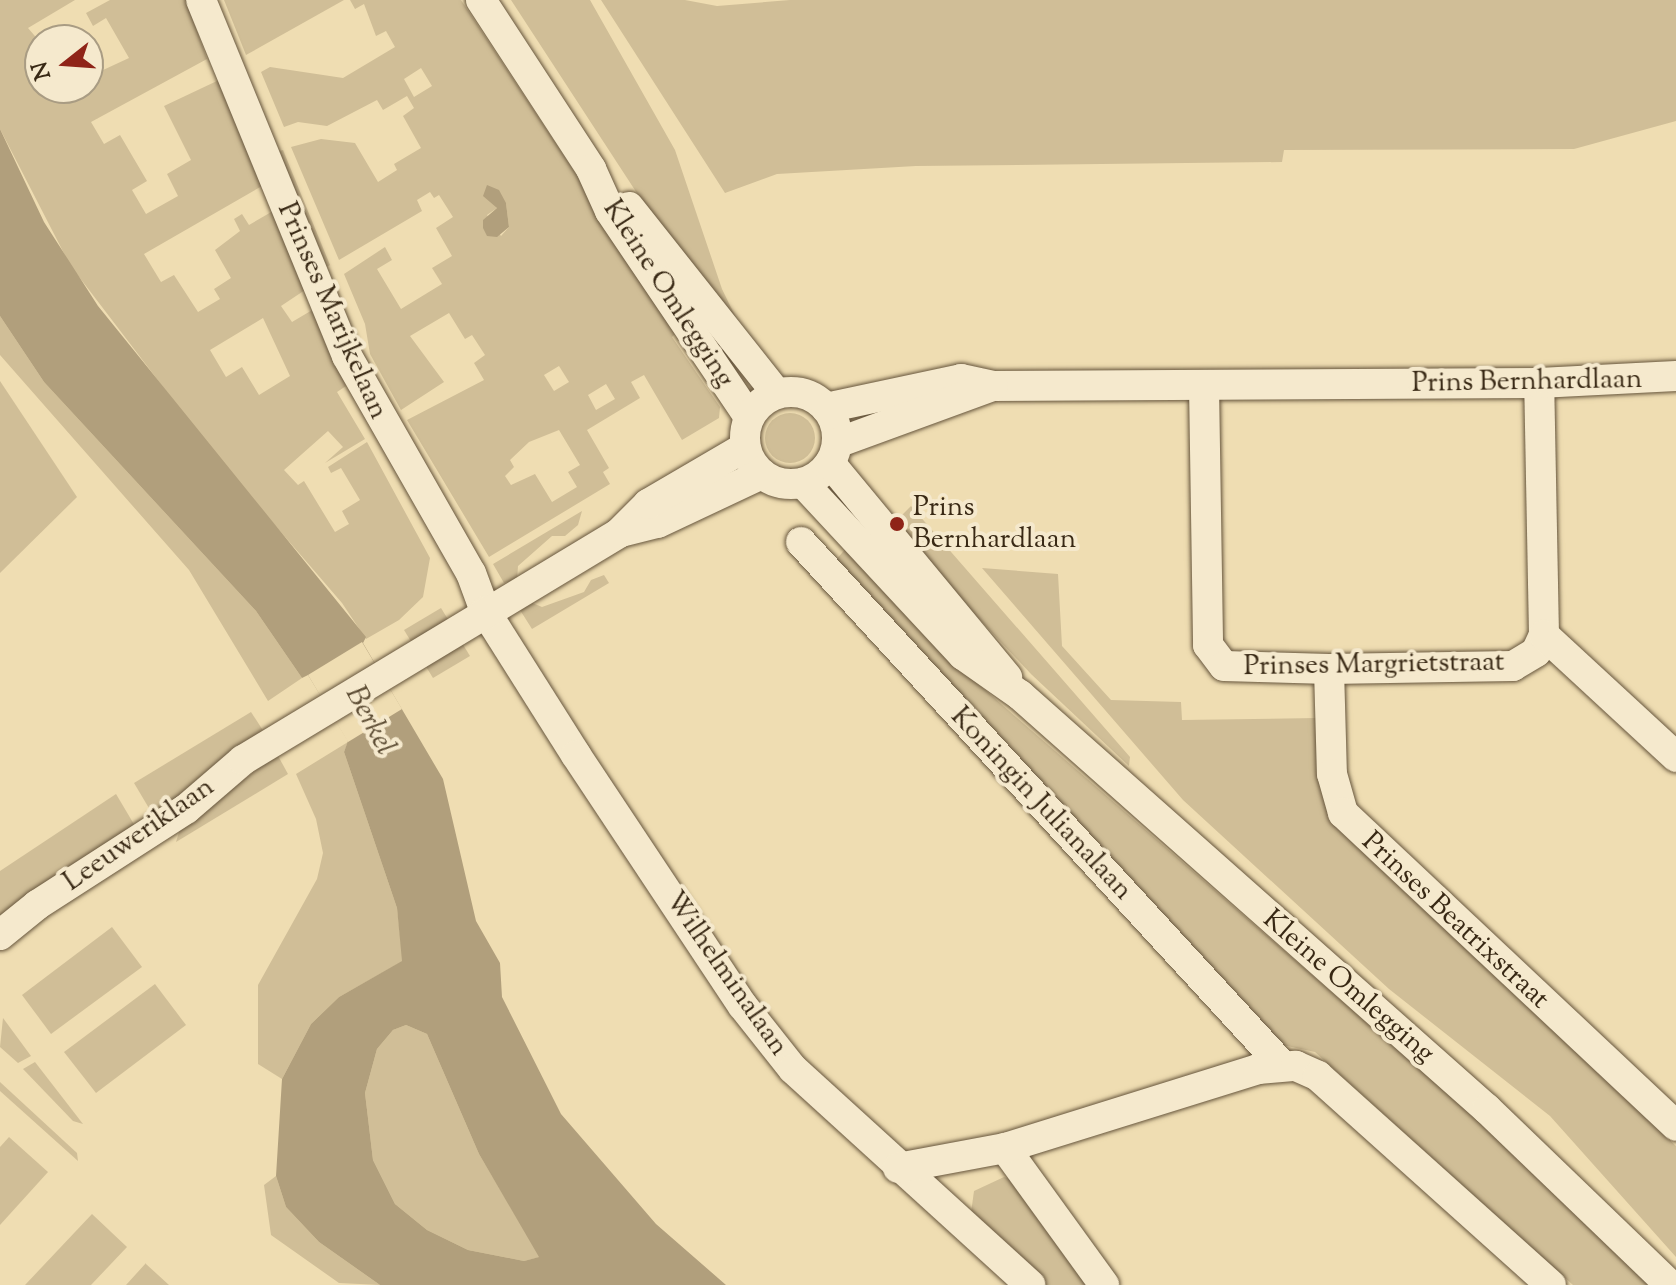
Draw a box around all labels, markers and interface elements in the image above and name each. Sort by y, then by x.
north arrow [24,24,104,104]
text: N [25,57,61,84]
street label: Kleine Omlegging [595,194,741,394]
street label: Prinses Marijkelaan [269,197,395,425]
street label: Prins Bernhardlaan [1411,363,1643,401]
place label: Prins Bernhardlaan [913,491,1076,557]
marker: Prins Bernhardlaan [888,515,906,533]
street label: Prinses Margrietstraat [1243,646,1505,684]
water label: Berkel [336,680,402,762]
street label: Koningin Julianalaan [943,700,1139,908]
street label: Leeuweriklaan [57,771,221,899]
street label: Prinses Beatrixstraat [1354,825,1556,1017]
street label: Wilhelminalaan [657,885,795,1063]
street label: Kleine Omlegging [1255,903,1441,1071]

